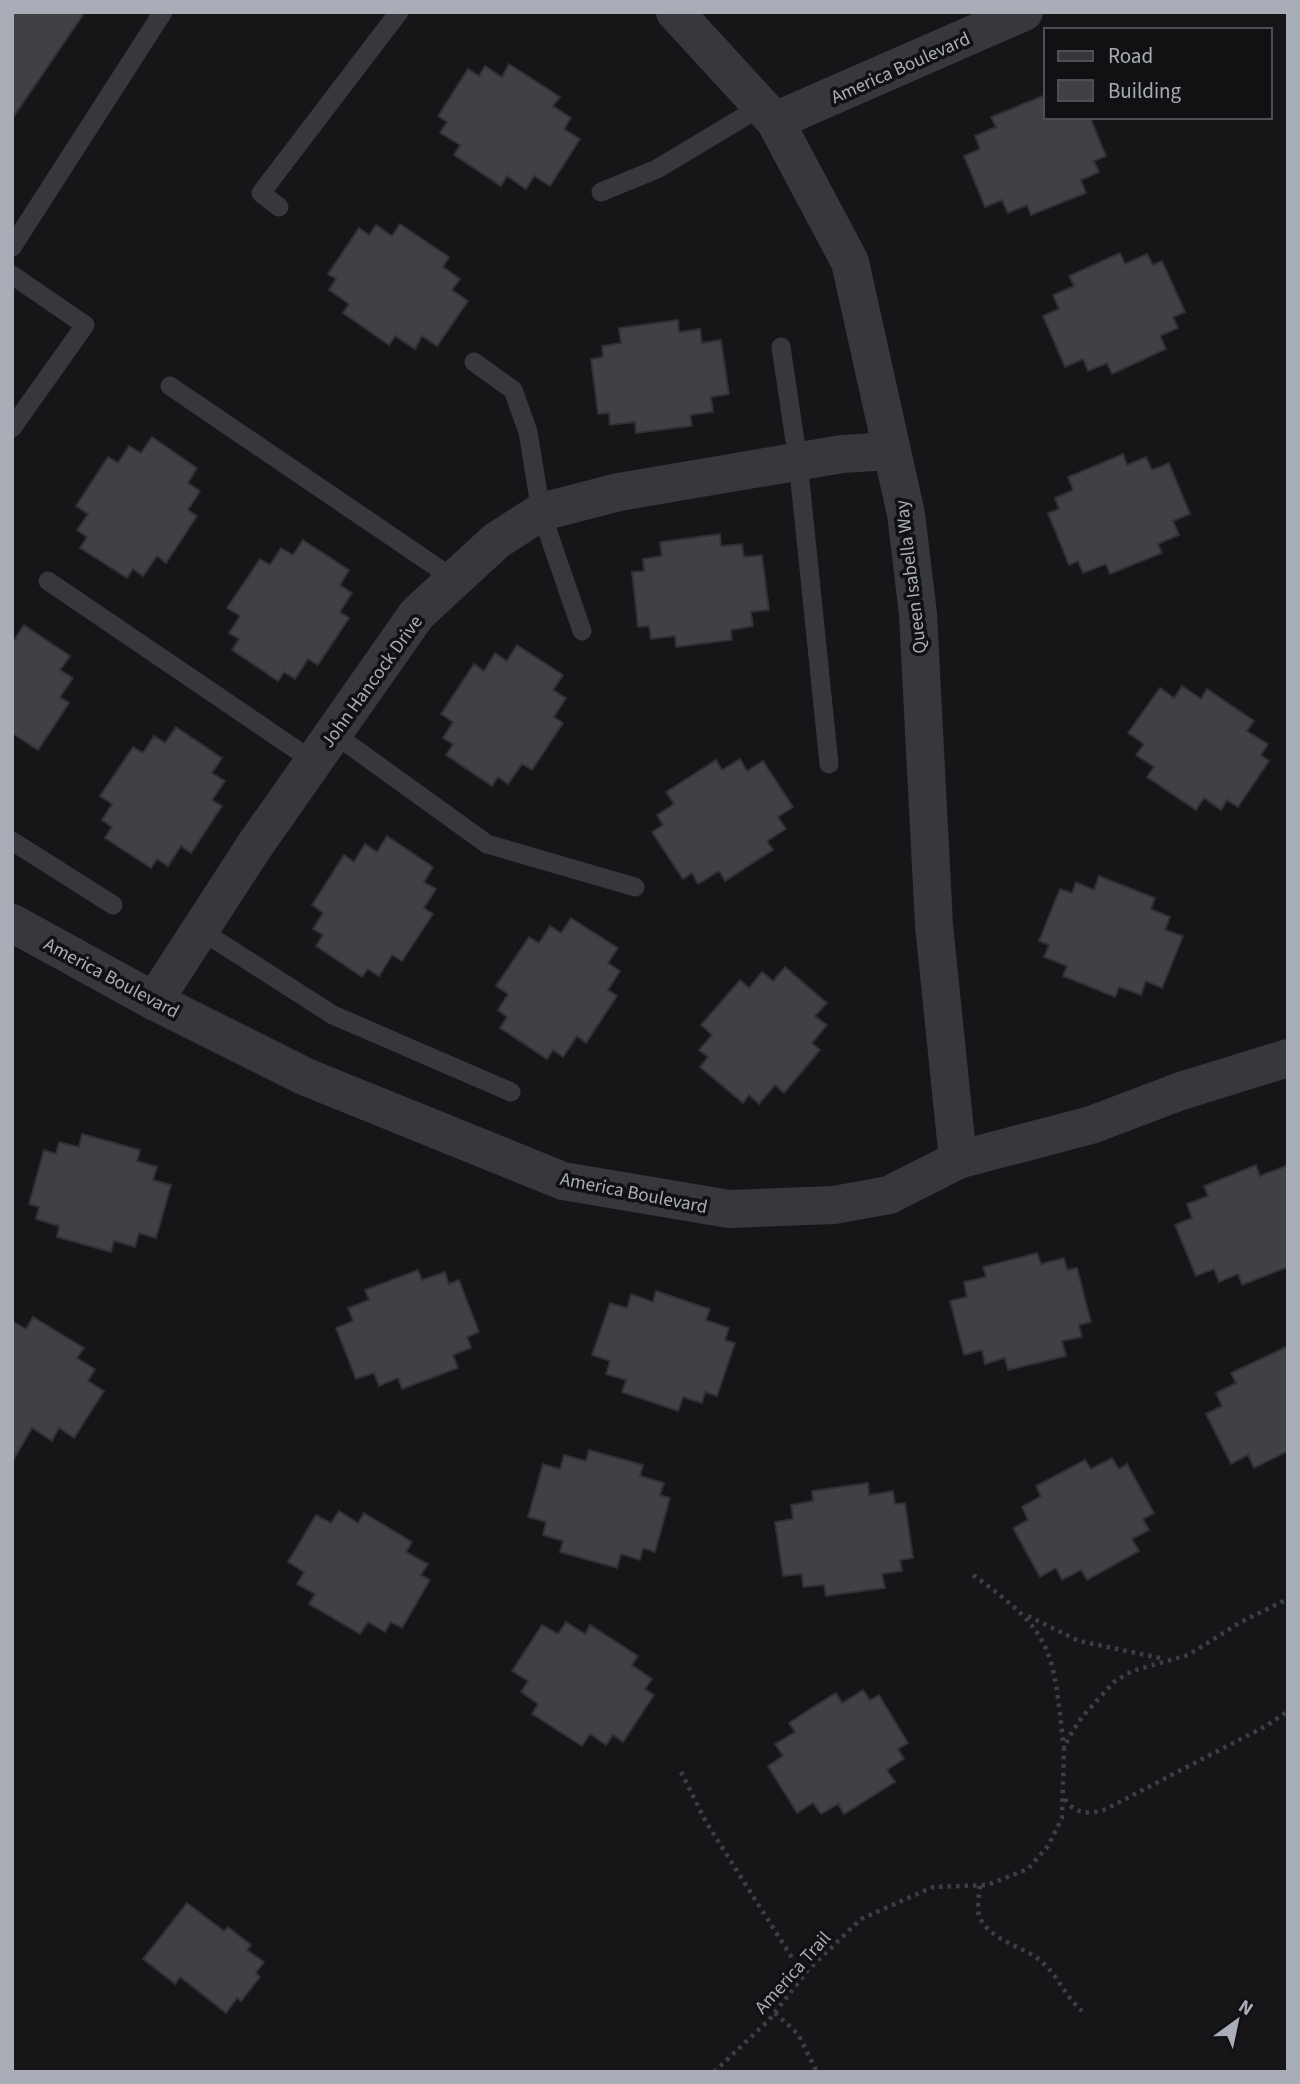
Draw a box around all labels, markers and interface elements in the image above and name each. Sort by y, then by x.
street label: America Boulevard [827,26,975,111]
legend [1044,28,1272,119]
text: Road [1108,41,1153,71]
text: Building [1108,76,1182,106]
street label: Queen Isabella Way [889,498,934,655]
street label: John Hancock Drive [315,610,430,754]
street label: America Boulevard [39,931,184,1025]
street label: America Boulevard [558,1166,710,1221]
street label: America Trail [749,1926,838,2020]
north arrow [1202,1986,1272,2056]
text: N [1233,1993,1258,2023]

